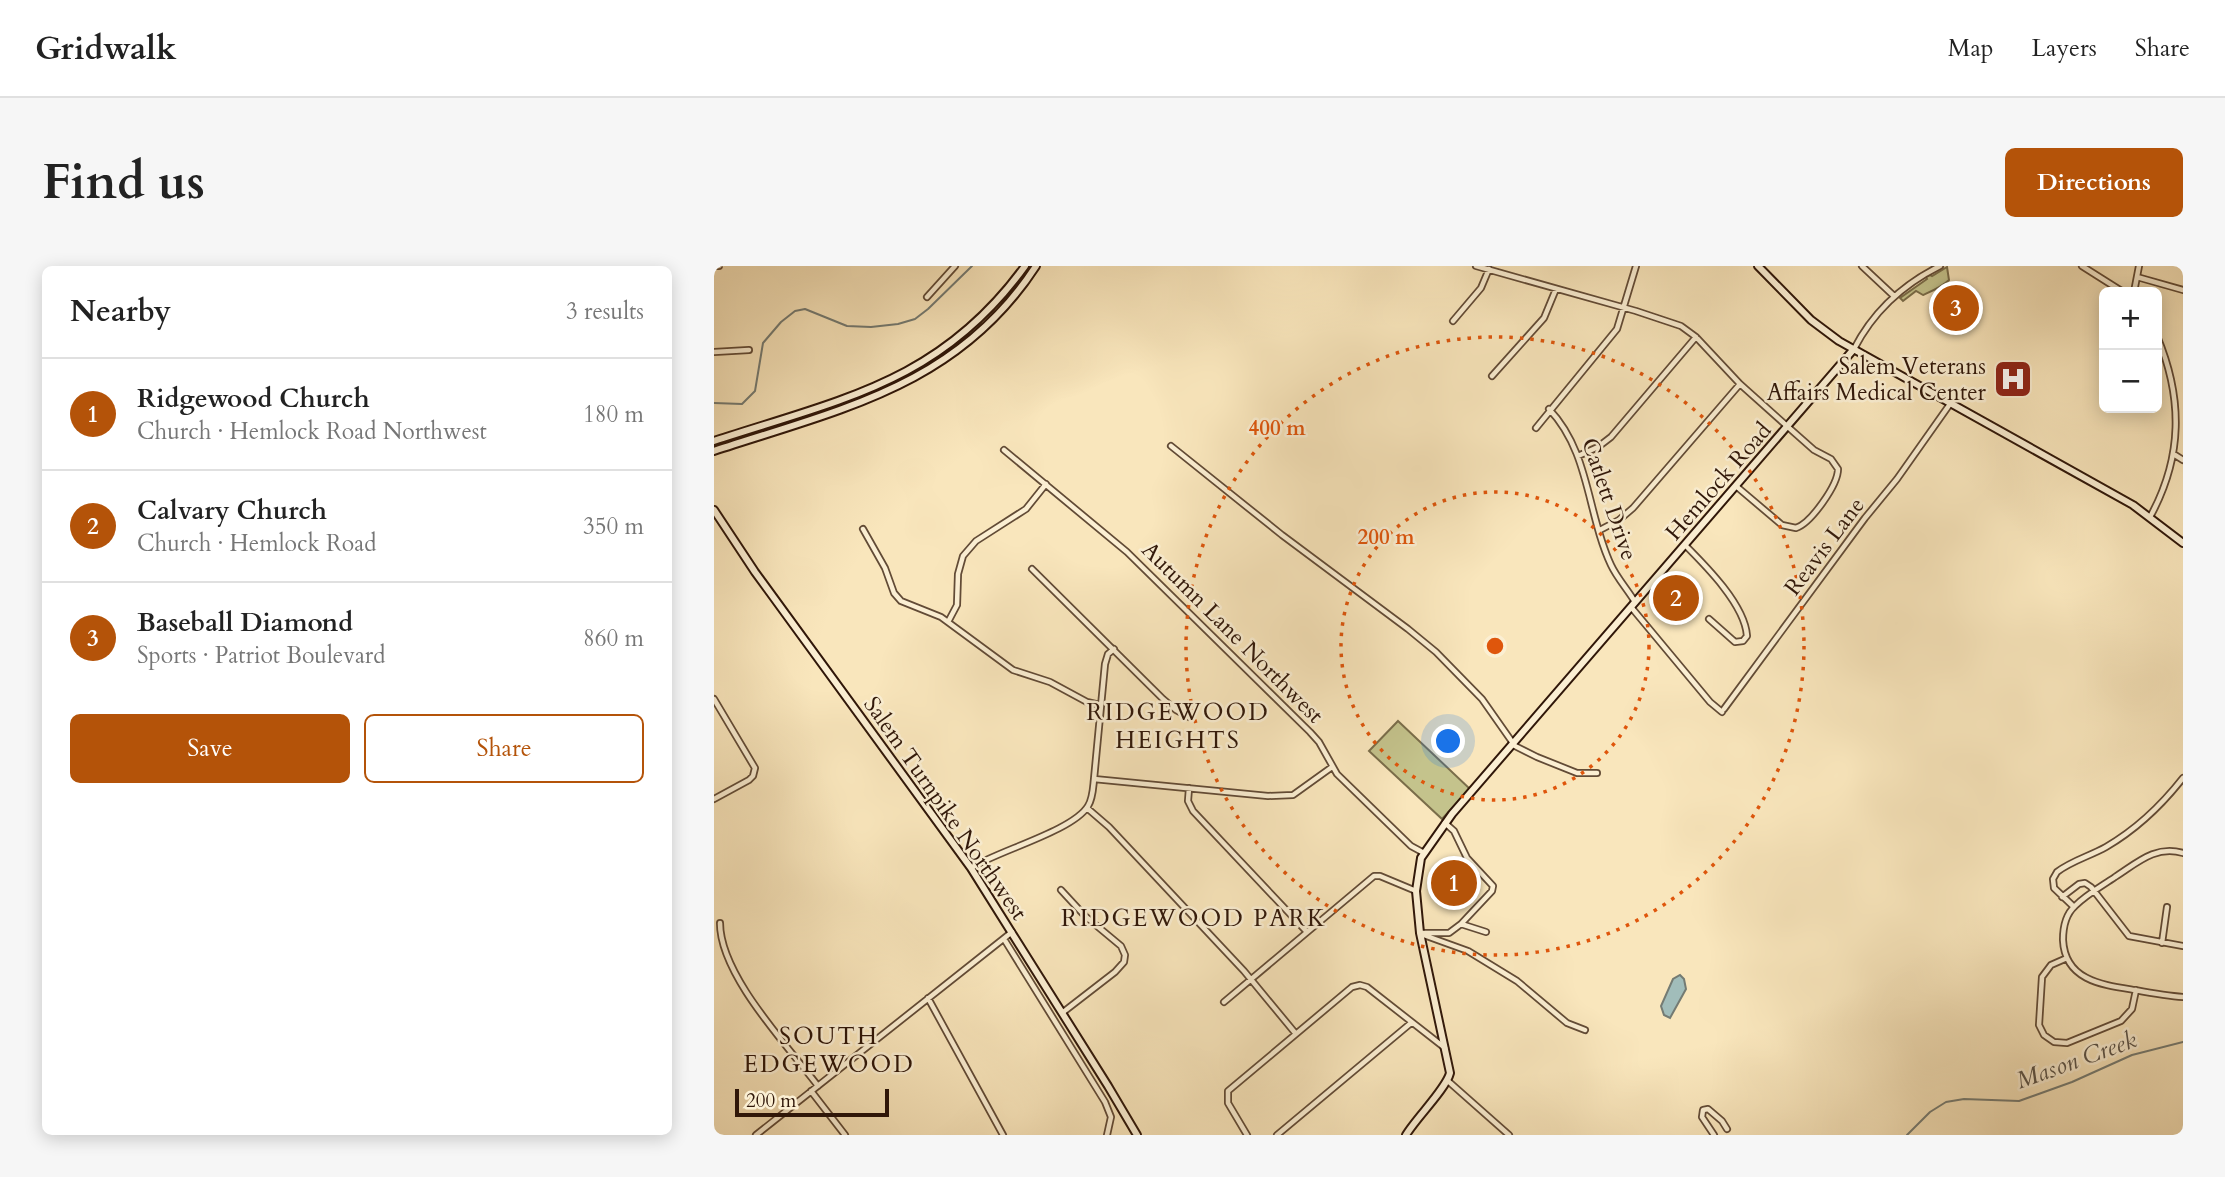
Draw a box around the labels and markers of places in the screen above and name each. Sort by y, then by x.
pin: 3 [1933,282,1979,334]
place label: Salem Veterans Affairs Medical Center [1767,351,1987,408]
hospital icon: Salem Veterans Affairs Medical Center [1992,358,2034,400]
pin: 2 [1653,572,1699,624]
centre of rings [1483,634,1507,658]
pin: 1 [1431,857,1477,909]

